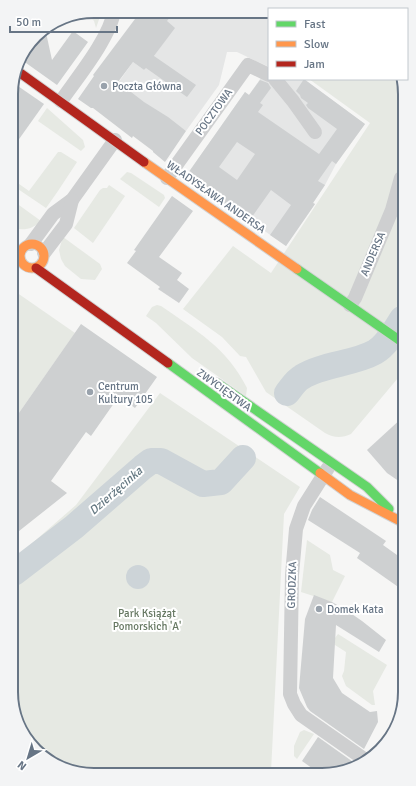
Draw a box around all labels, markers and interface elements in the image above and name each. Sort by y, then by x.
scale bar [10,8,117,34]
legend [268,8,408,80]
text: 50 m [16,15,41,30]
text: Fast [304,17,325,32]
text: Slow [304,37,329,52]
text: Jam [304,57,325,72]
place label: Poczta Główna [112,80,182,93]
marker: Poczta Główna [99,81,109,91]
street label: POCZTOWA [193,86,235,138]
street label: WŁADYSŁAWA ANDERSA [164,158,268,236]
street label: ANDERSA [358,230,388,278]
street label: ZWYCIĘSTWA [194,366,254,414]
place label: Centrum Kultury 105 [98,380,153,406]
marker: Centrum Kultury 105 [85,387,95,397]
water label: Dzierżęcinka [86,463,146,518]
street label: GRODZKA [285,561,299,609]
place label: Domek Kata [327,603,384,616]
marker: Domek Kata [314,604,324,614]
park label: Park Książąt Pomorskich 'A' [113,607,181,633]
north arrow [8,738,48,778]
text: N [15,758,29,773]

